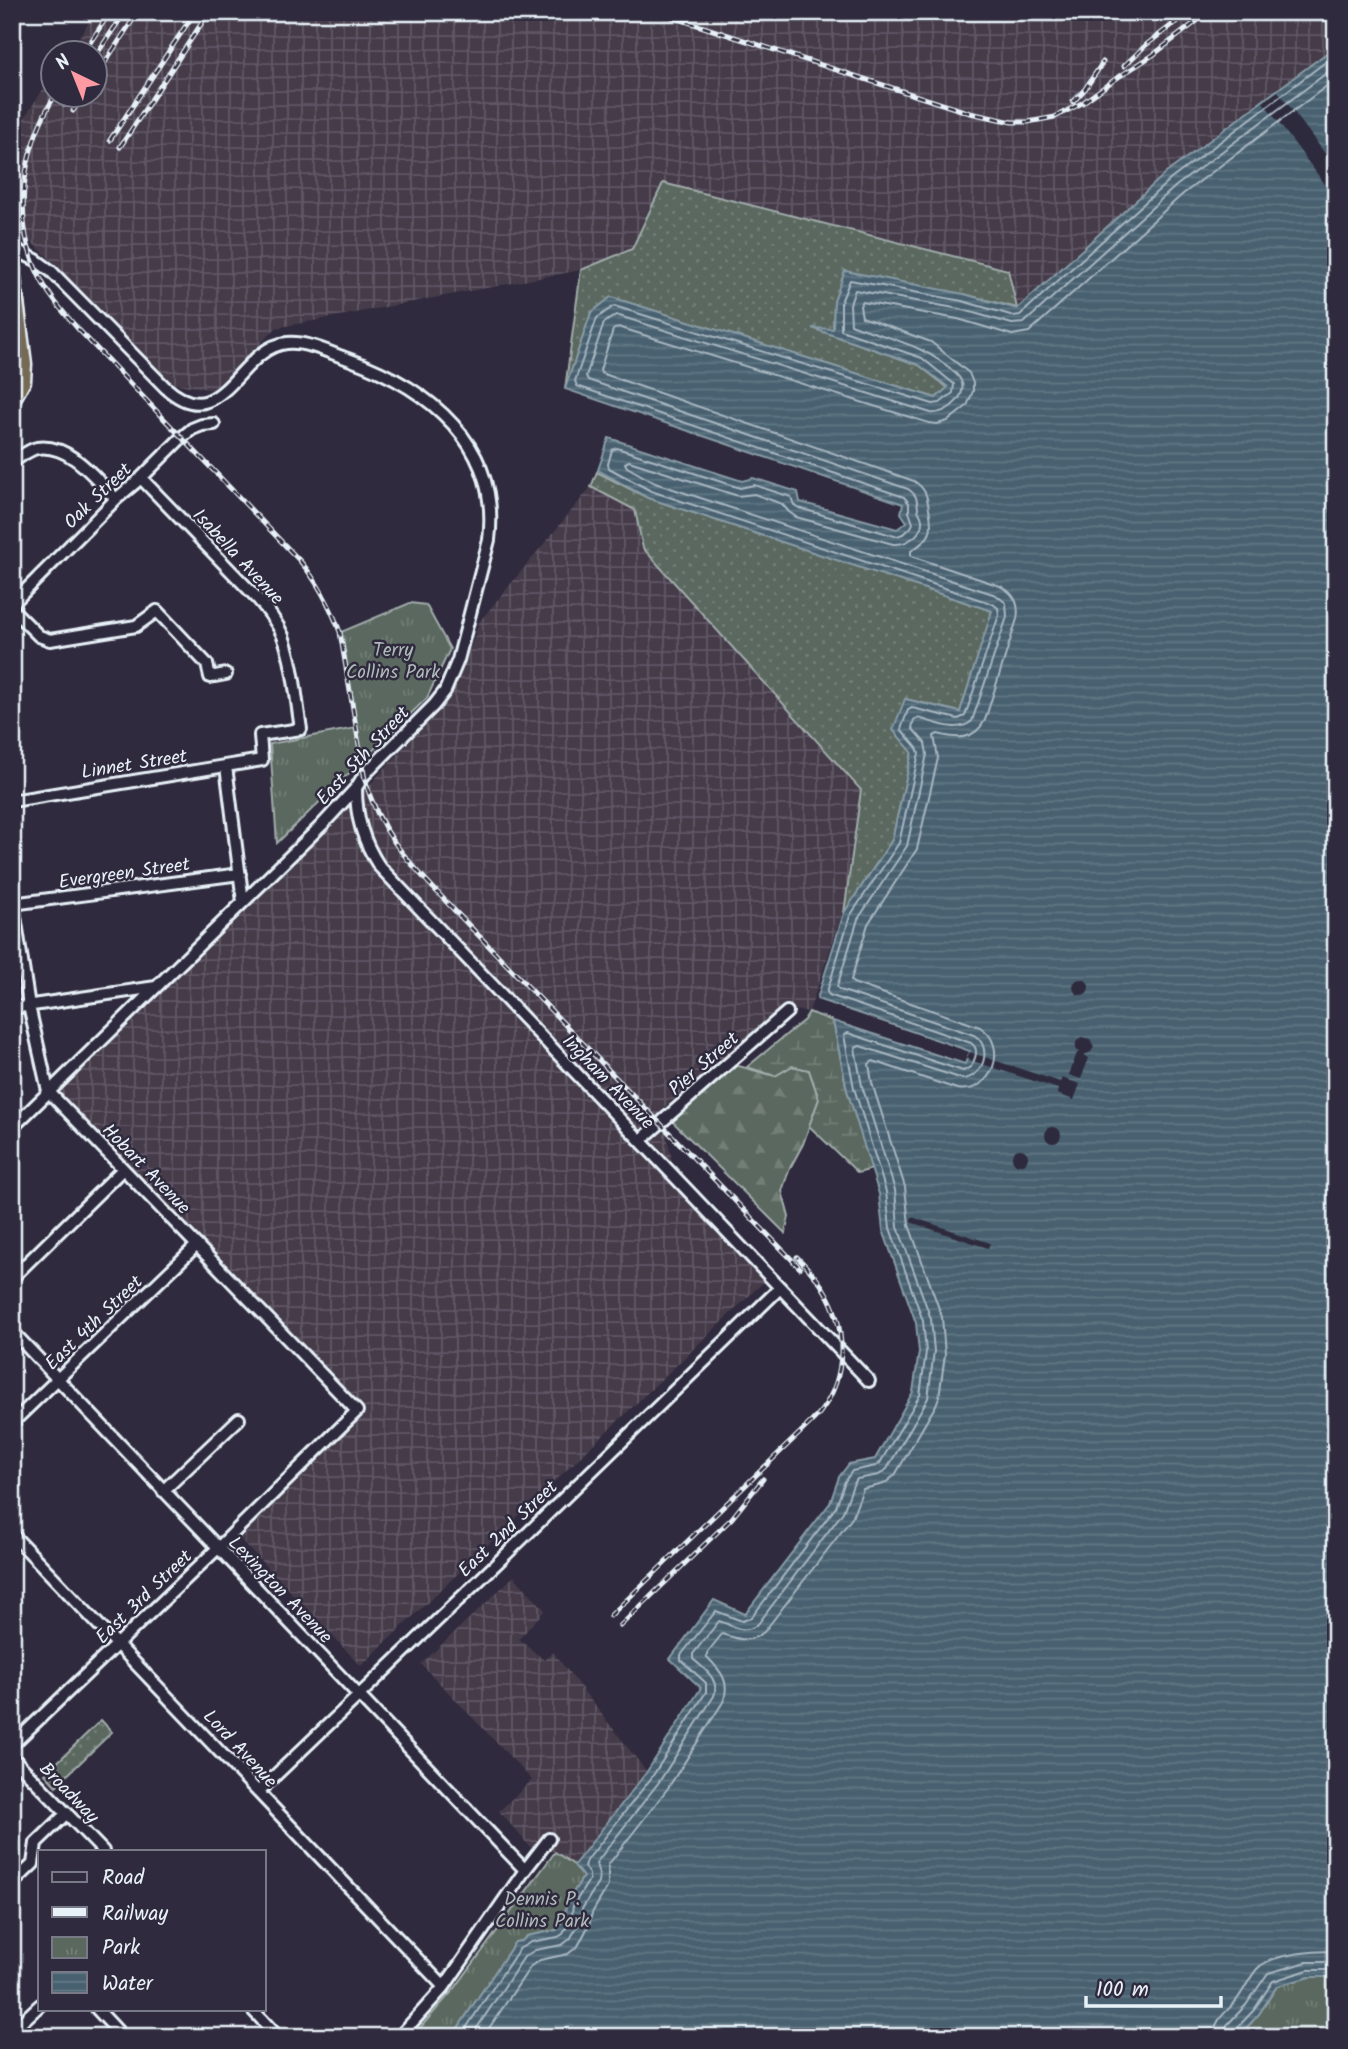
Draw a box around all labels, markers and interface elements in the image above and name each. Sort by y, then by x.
north arrow [38,38,108,108]
text: N [49,48,78,78]
street label: Oak Street [57,456,140,537]
street label: Isabella Avenue [185,502,291,613]
park label: Terry Collins Park [346,636,440,688]
street label: East 5th Street [309,699,418,813]
street label: Linnet Street [79,742,190,788]
street label: Evergreen Street [57,850,193,898]
street label: Pier Street [662,1025,747,1104]
street label: Ingham Avenue [554,1028,661,1137]
street label: Hobart Avenue [94,1117,197,1222]
street label: East 4th Street [38,1268,151,1378]
street label: East 2nd Street [451,1473,566,1585]
street label: Lexington Avenue [220,1529,339,1652]
street label: East 3rd Street [89,1543,200,1652]
street label: Lord Avenue [195,1703,284,1796]
street label: Broadway [31,1756,106,1832]
legend [38,1850,266,2010]
text: Road [102,1862,145,1895]
park label: Dennis P. Collins Park [495,1885,589,1937]
text: Railway [102,1898,168,1931]
text: Park [102,1932,140,1965]
scale bar [1086,1965,1220,2009]
text: Water [102,1968,154,2001]
text: 100 m [1096,1974,1149,2007]

